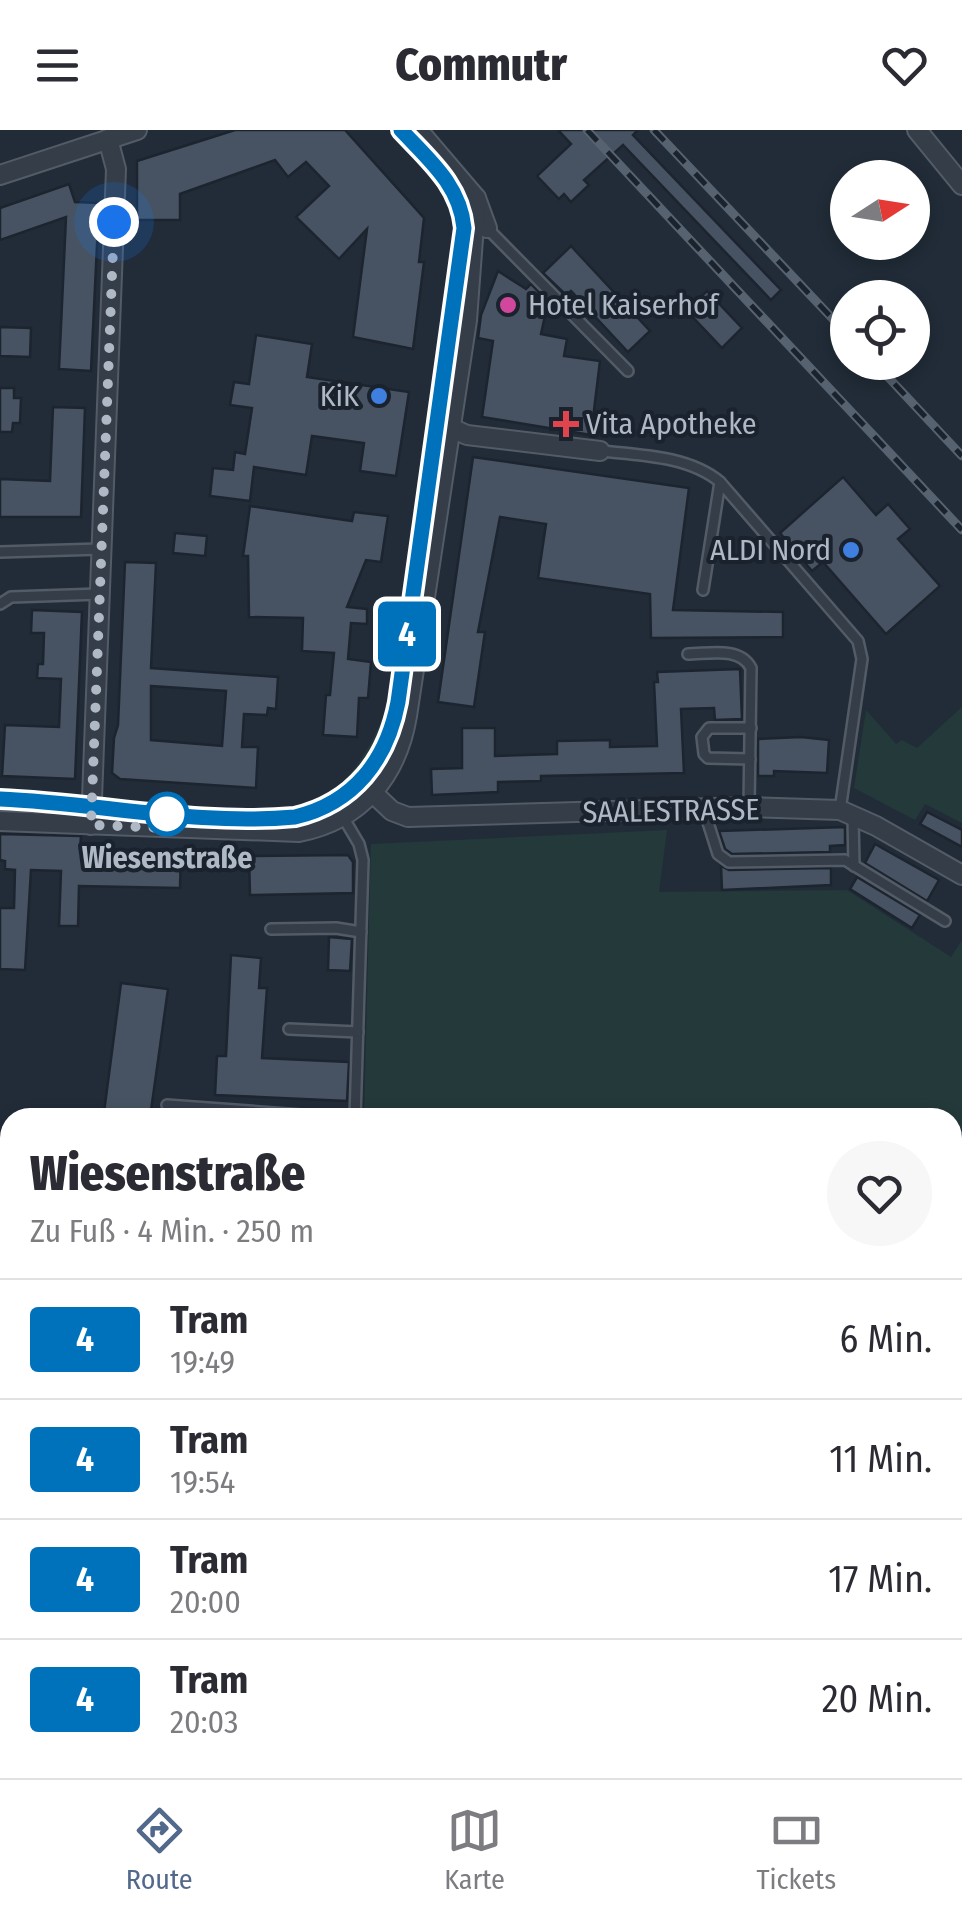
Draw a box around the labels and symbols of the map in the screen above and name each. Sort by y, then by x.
north arrow [830,160,930,260]
your location [89,197,139,247]
place label: Hotel Kaiserhof [528,287,720,323]
marker: Hotel Kaiserhof [497,294,519,316]
place label: KiK [320,378,359,414]
marker: KiK [368,385,390,407]
place label: Vita Apotheke [586,406,757,442]
marker: Vita Apotheke [555,413,577,435]
place label: ALDI Nord [710,532,831,568]
marker: ALDI Nord [840,539,862,561]
line badge: 4 [374,602,440,666]
street label: SAALESTRASSE [582,791,760,831]
marker: Wiesenstraße [146,793,188,835]
place label: Wiesenstraße [82,840,252,876]

